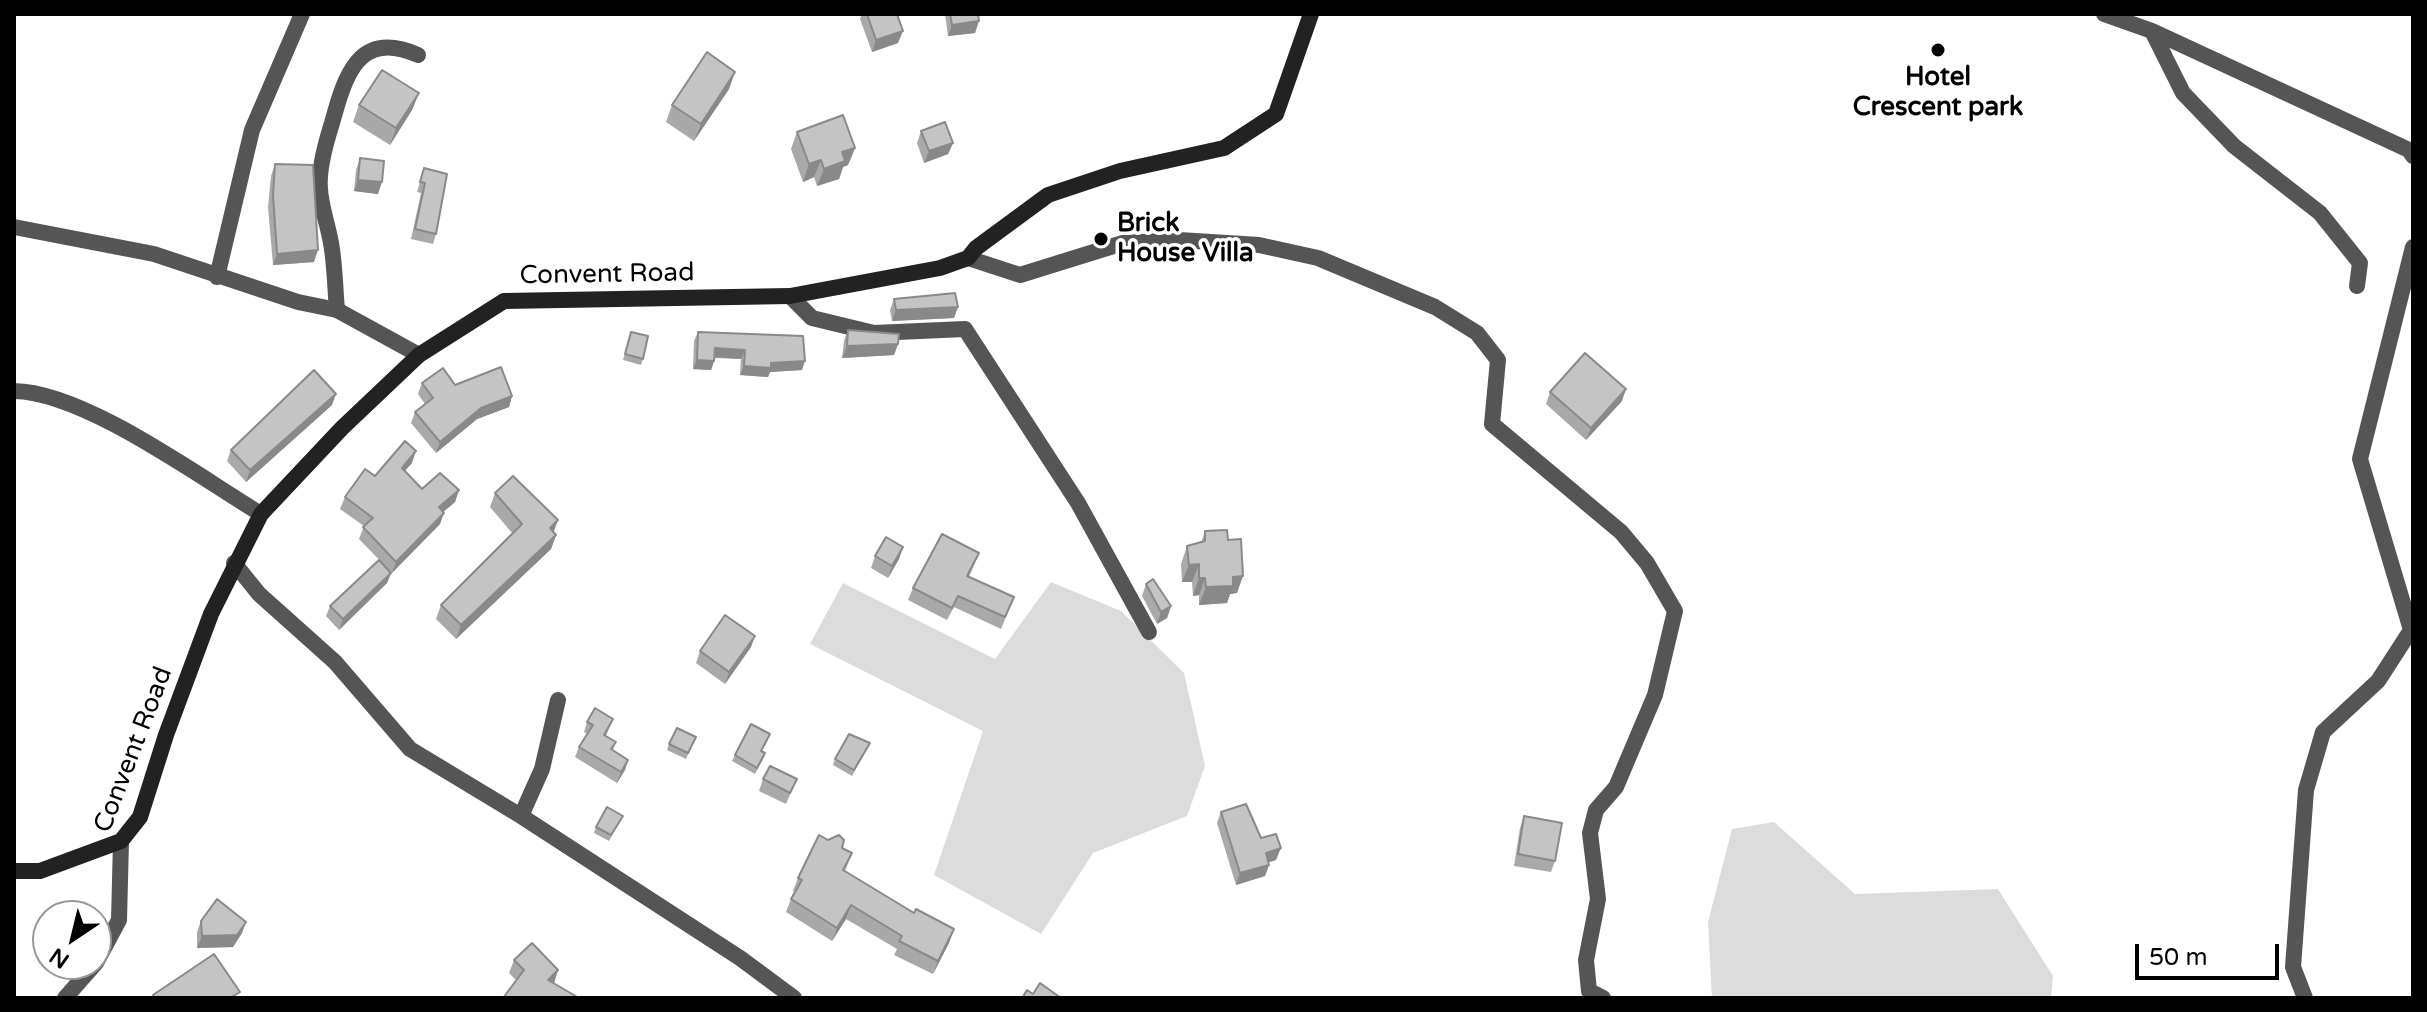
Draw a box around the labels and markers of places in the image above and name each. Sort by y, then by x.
marker: Hotel Crescent park [1929,41,1947,59]
place label: Hotel Crescent park [1853,62,2023,124]
place label: Brick House Villa [1117,208,1254,270]
marker: Brick House Villa [1092,230,1110,248]

